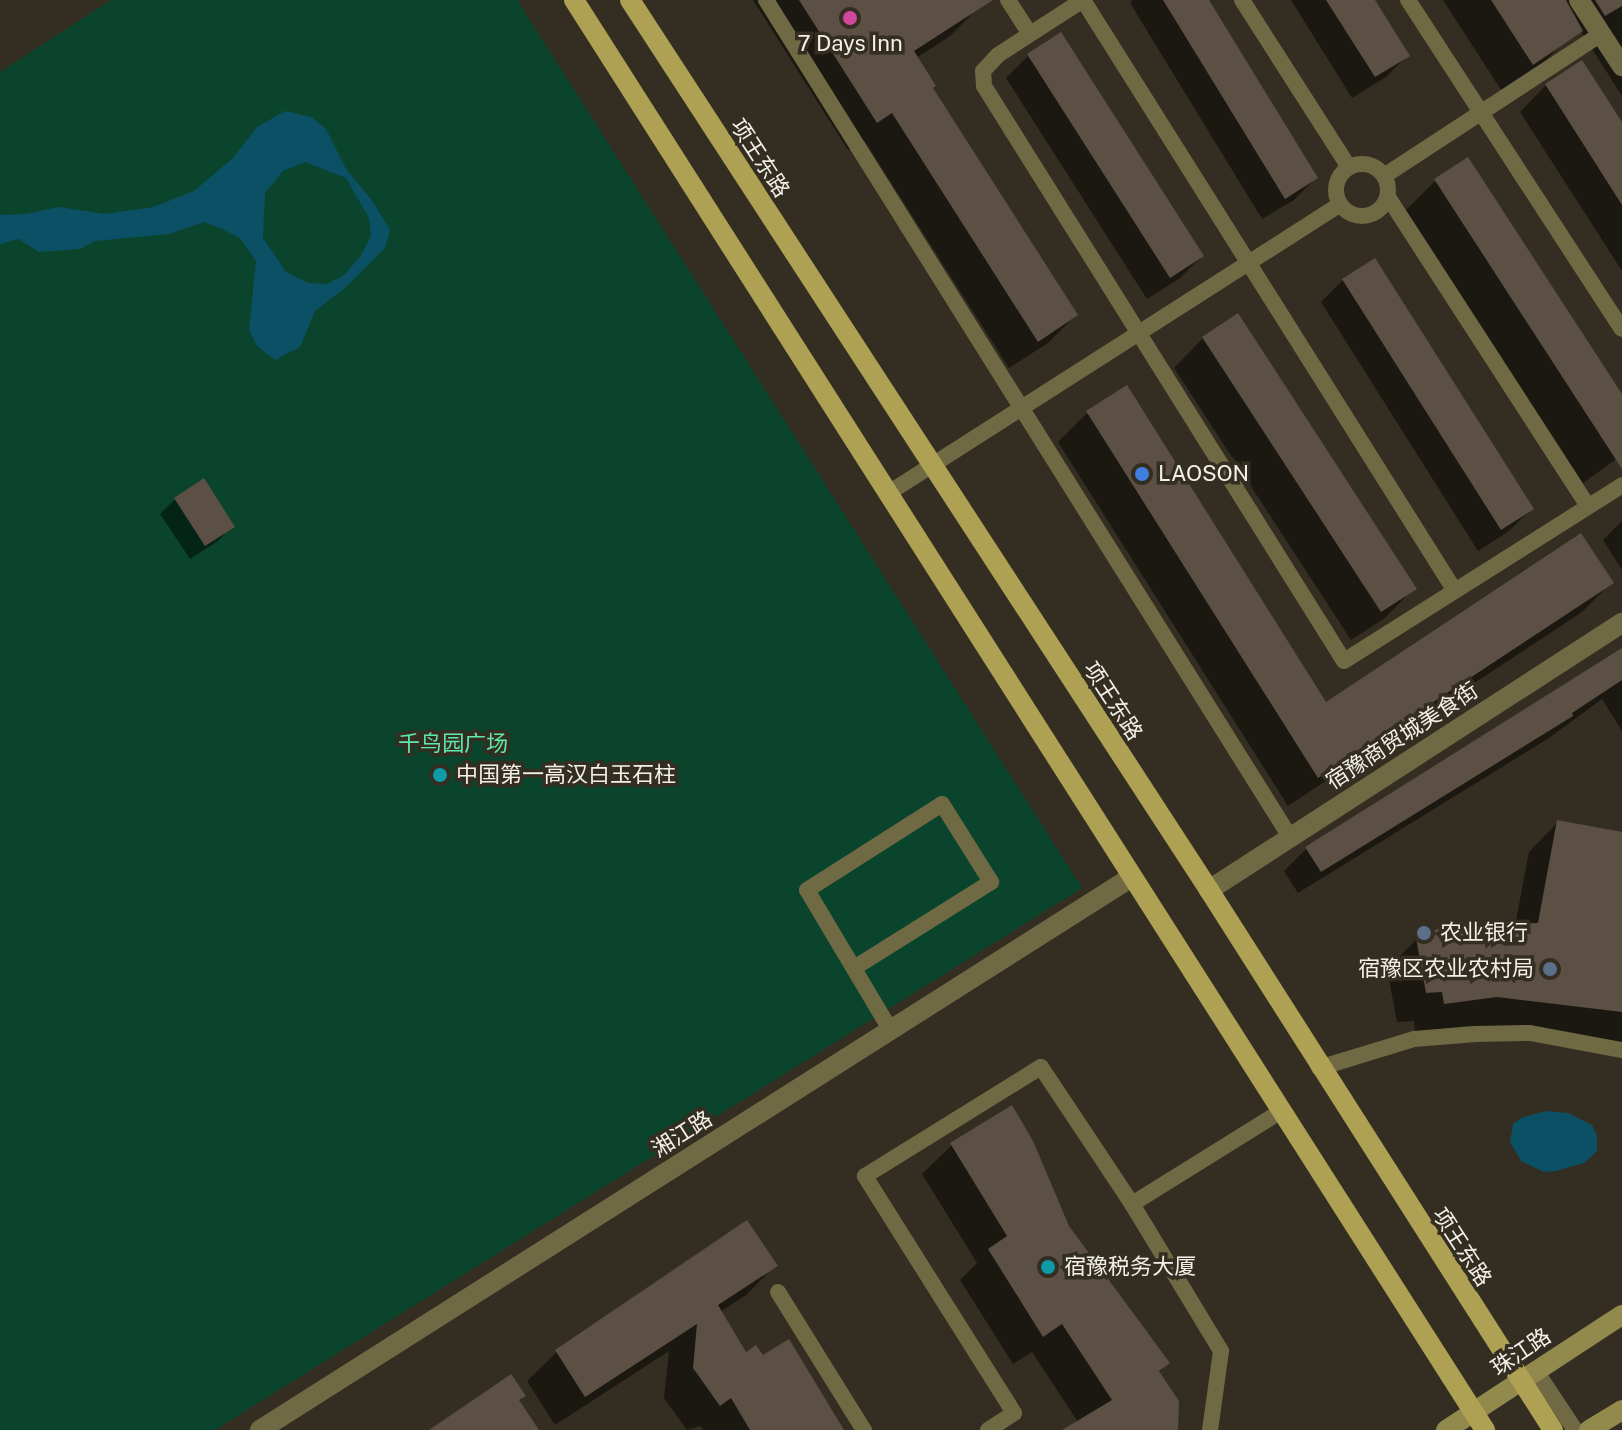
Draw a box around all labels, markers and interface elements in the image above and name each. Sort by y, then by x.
marker: 7 Days Inn [841,9,859,27]
place label: 7 Days Inn [797,31,903,57]
street label: 项王东路 [725,114,795,202]
place label: LAOSON [1158,461,1249,487]
marker: LAOSON [1133,465,1151,483]
street label: 项王东路 [1078,657,1148,745]
street label: 宿豫商贸城美食街 [1321,677,1483,795]
park label: 千鸟园广场 [398,731,508,757]
place label: 中国第一高汉白玉石柱 [456,762,676,788]
marker: 中国第一高汉白玉石柱 [431,766,449,784]
place label: 农业银行 [1440,920,1528,946]
marker: 农业银行 [1415,924,1433,942]
place label: 宿豫区农业农村局 [1358,956,1534,982]
marker: 宿豫区农业农村局 [1541,960,1559,978]
street label: 湘江路 [647,1105,717,1163]
street label: 项王东路 [1427,1203,1497,1291]
place label: 宿豫税务大厦 [1064,1254,1196,1280]
marker: 宿豫税务大厦 [1039,1258,1057,1276]
street label: 珠江路 [1486,1323,1556,1381]

